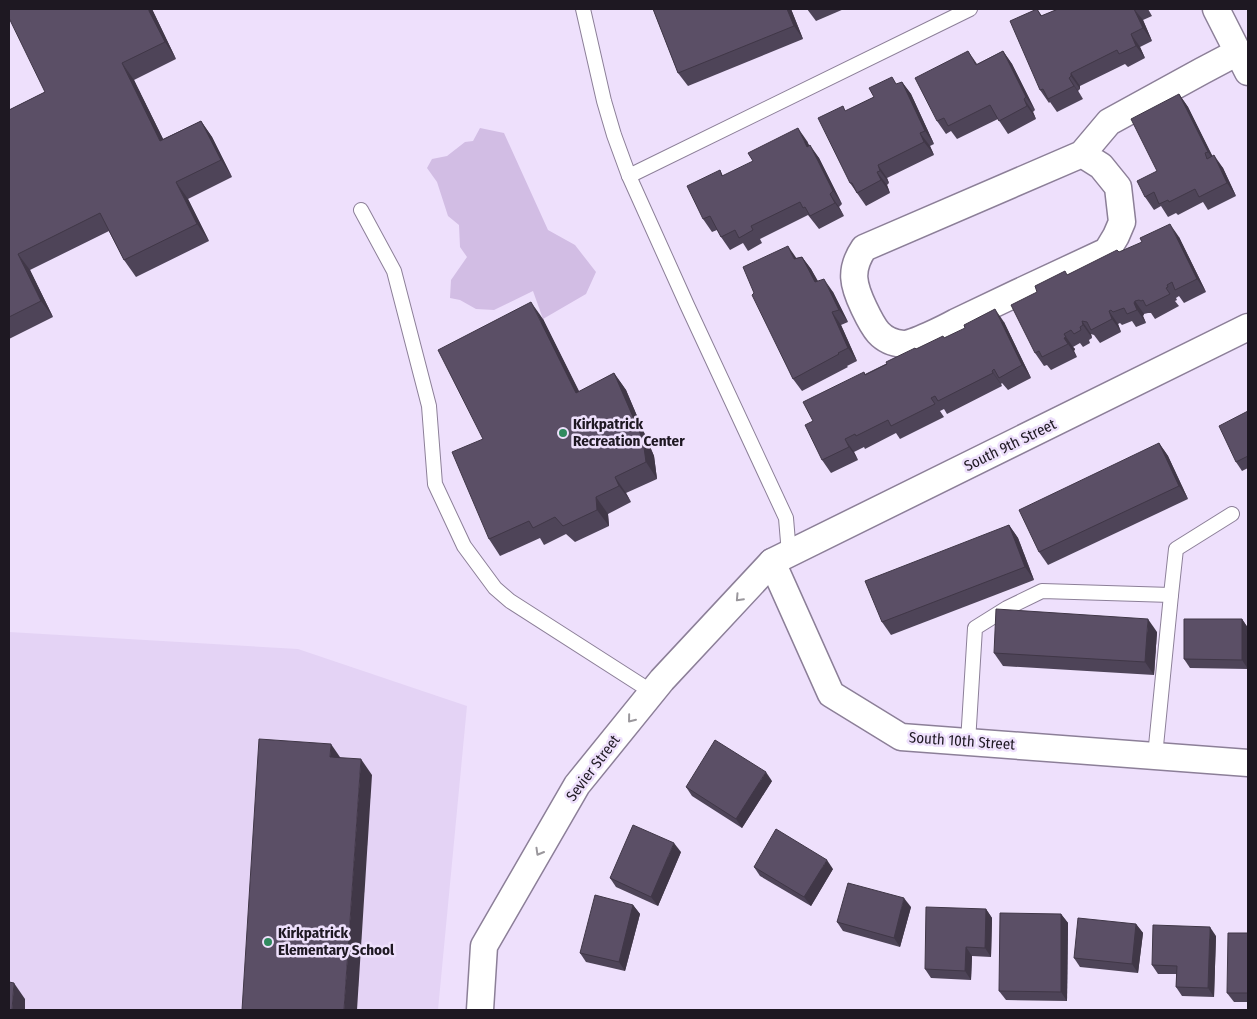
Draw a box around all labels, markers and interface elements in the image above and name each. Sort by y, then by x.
place label: Kirkpatrick Recreation Center [573,415,685,450]
street label: South 9th Street [961,415,1059,475]
marker: Kirkpatrick Recreation Center [557,427,569,439]
one-way arrow [736,592,745,601]
one-way arrow [627,713,636,722]
street label: South 10th Street [908,728,1016,754]
street label: Sevier Street [562,731,624,805]
one-way arrow [535,846,545,855]
place label: Kirkpatrick Elementary School [278,924,395,959]
marker: Kirkpatrick Elementary School [262,936,274,948]

